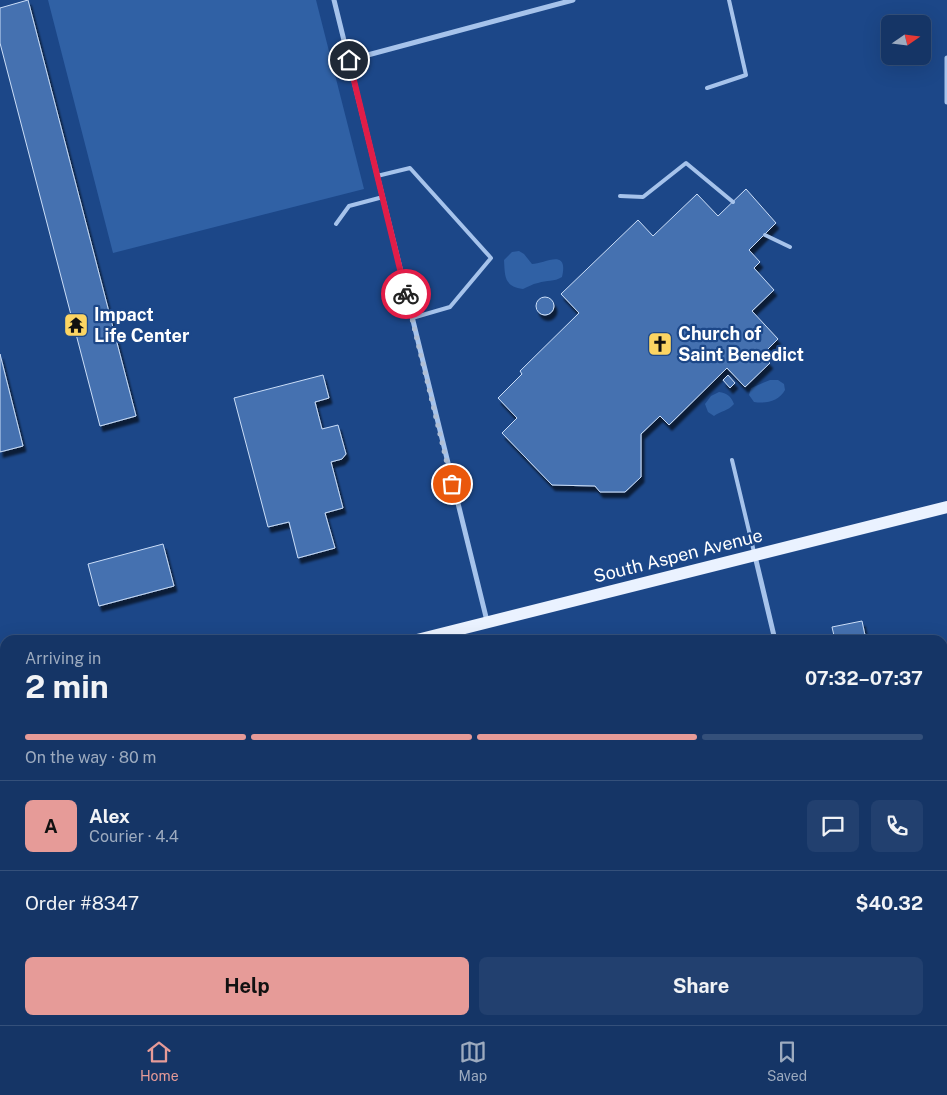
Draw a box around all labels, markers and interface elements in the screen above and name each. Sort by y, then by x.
north arrow [881,15,931,65]
map controls [881,15,931,65]
pin [328,39,370,81]
icon: home [335,46,363,74]
courier [381,269,431,319]
icon: bike [392,280,420,308]
place label: Impact Life Center [94,304,190,346]
temple icon: Impact Life Center [63,312,89,338]
place label: Church of Saint Benedict [678,323,804,365]
church icon: Church of Saint Benedict [647,331,673,357]
pin [431,463,473,505]
icon: bag [438,470,466,498]
street label: South Aspen Avenue [591,524,765,587]
text: Arriving in [25,649,101,668]
text: 07:32–07:37 [805,667,923,689]
text: 2 min [25,668,109,705]
text: On the way · 80 m [25,748,156,767]
button: chat [807,800,859,852]
button: phone [871,800,923,852]
text: Alex [89,805,130,827]
text: A [44,815,58,837]
text: Courier · 4.4 [89,827,179,846]
text: Order #8347 [25,892,139,914]
text: $40.32 [856,892,923,914]
button: Help [25,957,469,1015]
button: Share [479,957,923,1015]
tab: Home [140,1038,179,1084]
tab: Map [459,1038,487,1084]
tab: Saved [767,1038,807,1084]

